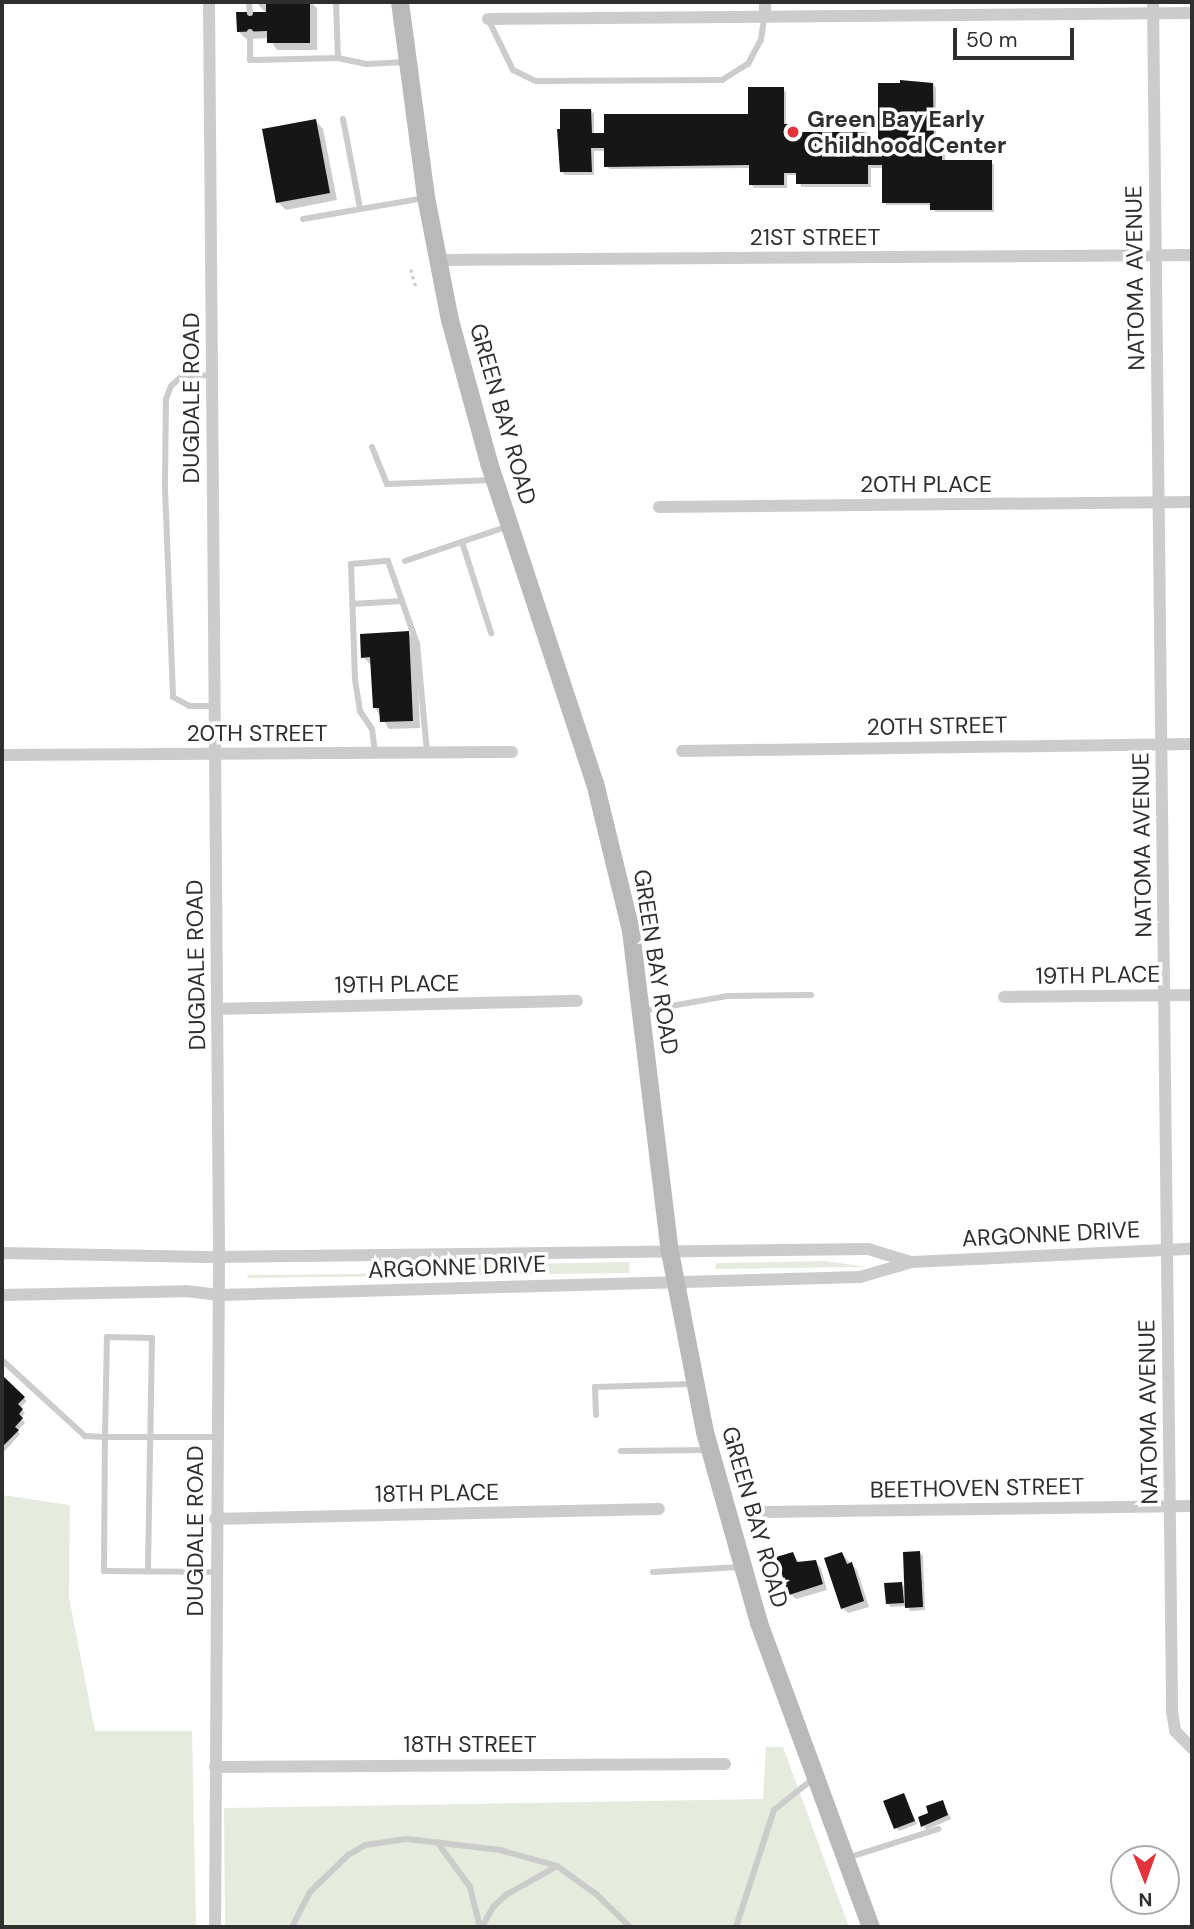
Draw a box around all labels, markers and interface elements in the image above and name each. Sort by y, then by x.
scale bar [956,14,1077,58]
text: 50 m [966,26,1017,54]
place label: Green Bay Early Childhood Center [807,105,1006,159]
marker: Green Bay Early Childhood Center [785,124,801,140]
street label: NATOMA AVENUE [1120,185,1150,371]
street label: 21ST STREET [750,223,880,251]
street label: DUGDALE ROAD [177,313,205,483]
street label: GREEN BAY ROAD [464,320,542,508]
street label: 20TH PLACE [860,470,992,498]
street label: 20TH STREET [866,711,1008,741]
street label: 20TH STREET [187,719,327,747]
street label: NATOMA AVENUE [1127,752,1157,938]
street label: GREEN BAY ROAD [628,867,684,1057]
street label: DUGDALE ROAD [181,879,211,1051]
street label: 19TH PLACE [1035,960,1161,990]
street label: 19TH PLACE [334,969,460,999]
street label: ARGONNE DRIVE [961,1216,1141,1252]
street label: ARGONNE DRIVE [367,1250,547,1284]
street label: NATOMA AVENUE [1133,1319,1163,1505]
street label: GREEN BAY ROAD [716,1423,794,1611]
street label: DUGDALE ROAD [181,1446,209,1616]
street label: BEETHOVEN STREET [870,1472,1084,1504]
street label: 18TH PLACE [375,1478,499,1508]
street label: 18TH STREET [403,1730,537,1758]
north arrow [1110,1845,1180,1915]
text: N [1138,1887,1152,1912]

